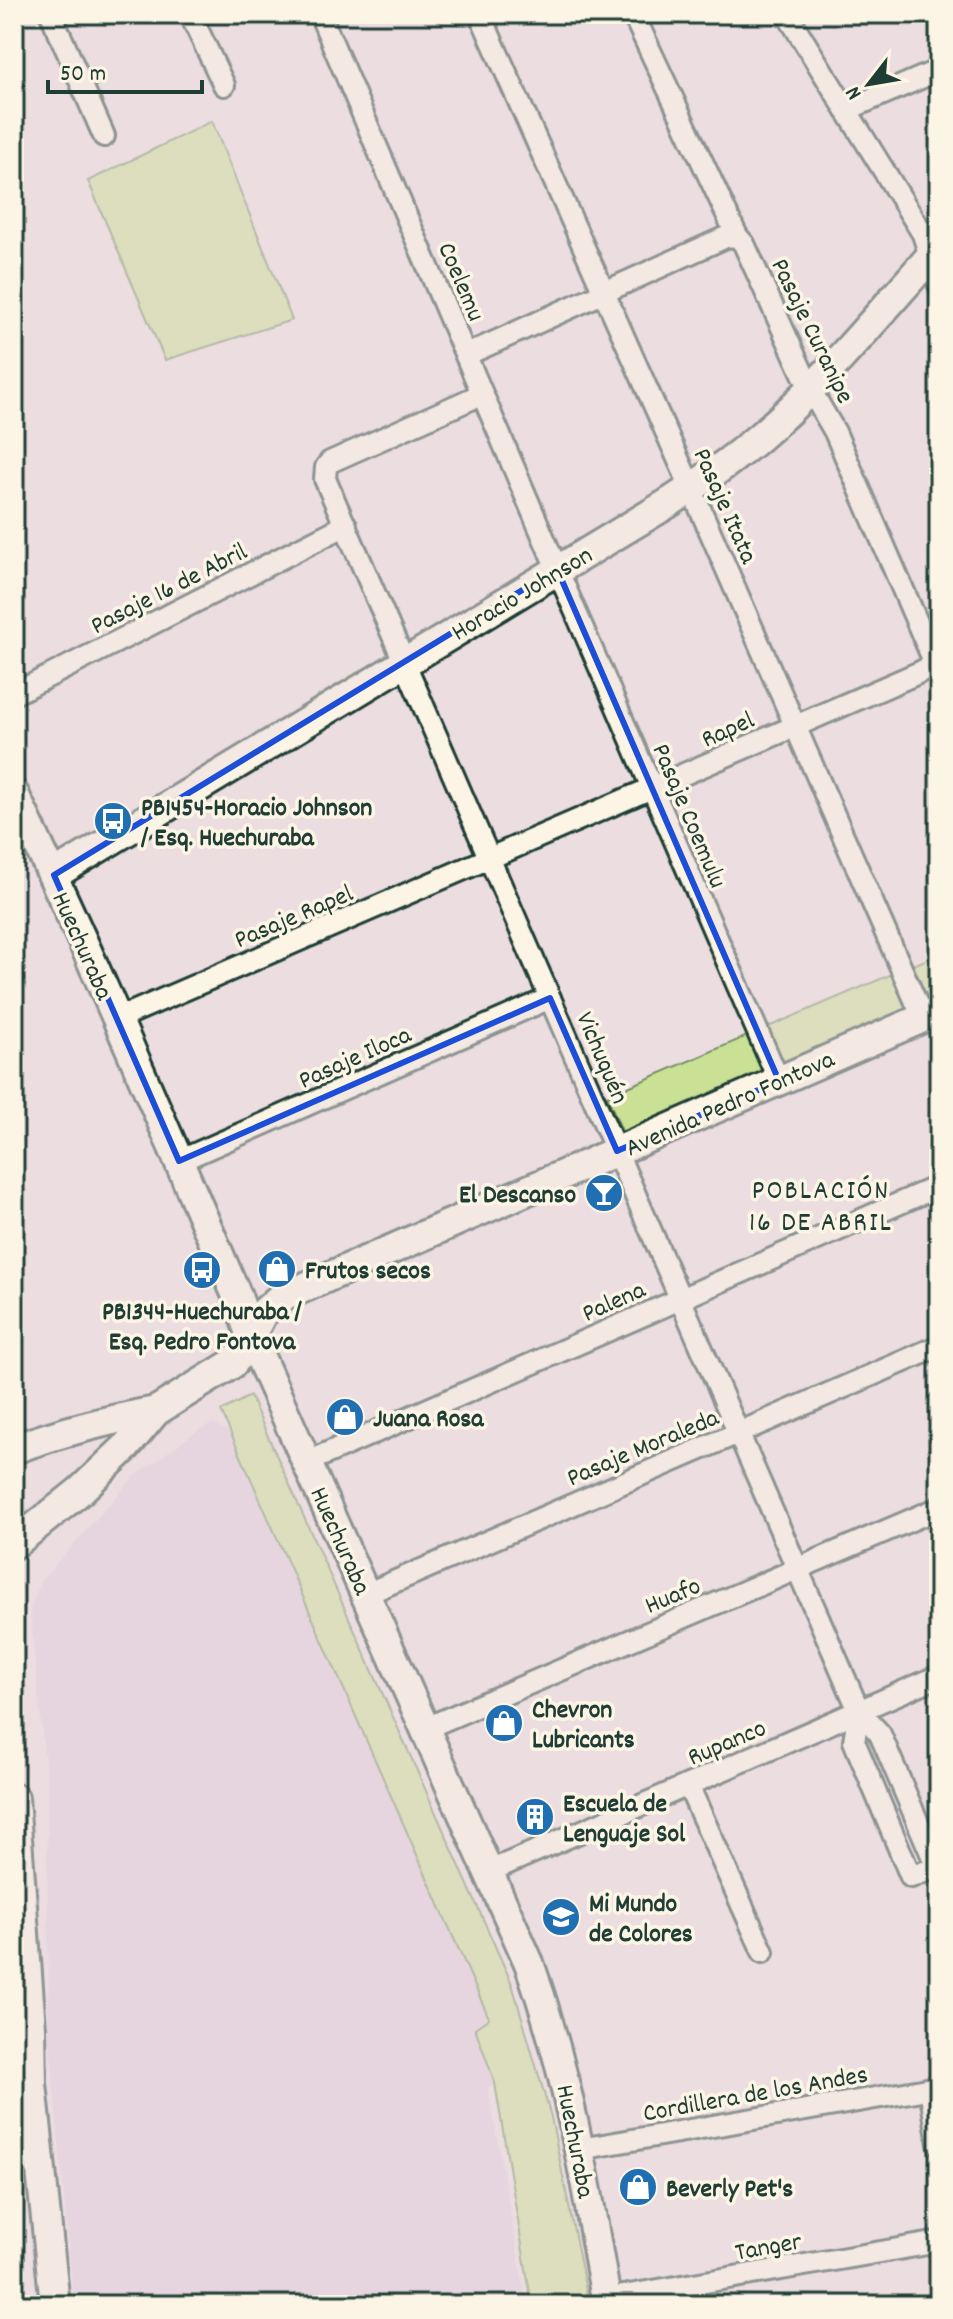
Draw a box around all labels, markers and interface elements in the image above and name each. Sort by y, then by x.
scale bar [48,44,202,94]
north arrow [829,44,909,124]
text: 50 m [60,58,106,92]
text: N [839,80,871,105]
street label: Coelemu [427,237,493,328]
street label: Pasaje Curanipe [760,253,862,410]
street label: Pasaje Itata [682,443,766,571]
street label: Pasaje 16 de Abril [85,535,254,646]
street label: Horacio Johnson [445,538,600,652]
street label: Rapel [696,703,761,759]
street label: Pasaje Coemulu [641,738,735,894]
place label: PB1454-Horacio Johnson / Esq. Huechuraba [140,791,372,858]
bus stop icon: PB1454-Horacio Johnson / Esq. Huechuraba [92,800,134,842]
street label: Pasaje Rapel [229,877,360,960]
street label: Huechuraba [41,886,121,1007]
street label: Vichuquén [565,1007,637,1110]
street label: Pasaje Iloca [293,1018,418,1100]
street label: Avenida Pedro Fontova [620,1042,842,1168]
bar icon: El Descanso [583,1172,625,1214]
district label: POBLACIÓN 16 DE ABRIL [749,1173,893,1245]
place label: El Descanso [459,1178,576,1215]
shop icon: Frutos secos [256,1248,298,1290]
bus stop icon: PB1344-Huechuraba / Esq. Pedro Fontova [181,1249,223,1291]
place label: Frutos secos [305,1254,431,1291]
street label: Palena [577,1273,653,1333]
place label: PB1344-Huechuraba / Esq. Pedro Fontova [102,1295,303,1362]
shop icon: Juana Rosa [324,1396,366,1438]
street label: Pasaje Moraleda [562,1400,726,1498]
place label: Juana Rosa [373,1402,484,1439]
street label: Huechuraba [299,1481,379,1602]
street label: Huafo [640,1569,707,1625]
place label: Chevron Lubricants [532,1693,635,1760]
shop icon: Chevron Lubricants [483,1702,525,1744]
street label: Rupanco [682,1711,772,1777]
place label: Escuela de Lenguaje Sol [563,1787,686,1854]
building icon: Escuela de Lenguaje Sol [514,1796,556,1838]
place label: Mi Mundo de Colores [589,1887,693,1954]
school or university icon: Mi Mundo de Colores [540,1896,582,1938]
street label: Cordillera de los Andes [640,2057,871,2133]
street label: Huechuraba [544,2082,603,2202]
shop icon: Beverly Pet's [617,2166,659,2208]
place label: Beverly Pet's [666,2172,793,2209]
street label: Tanger [732,2224,805,2272]

